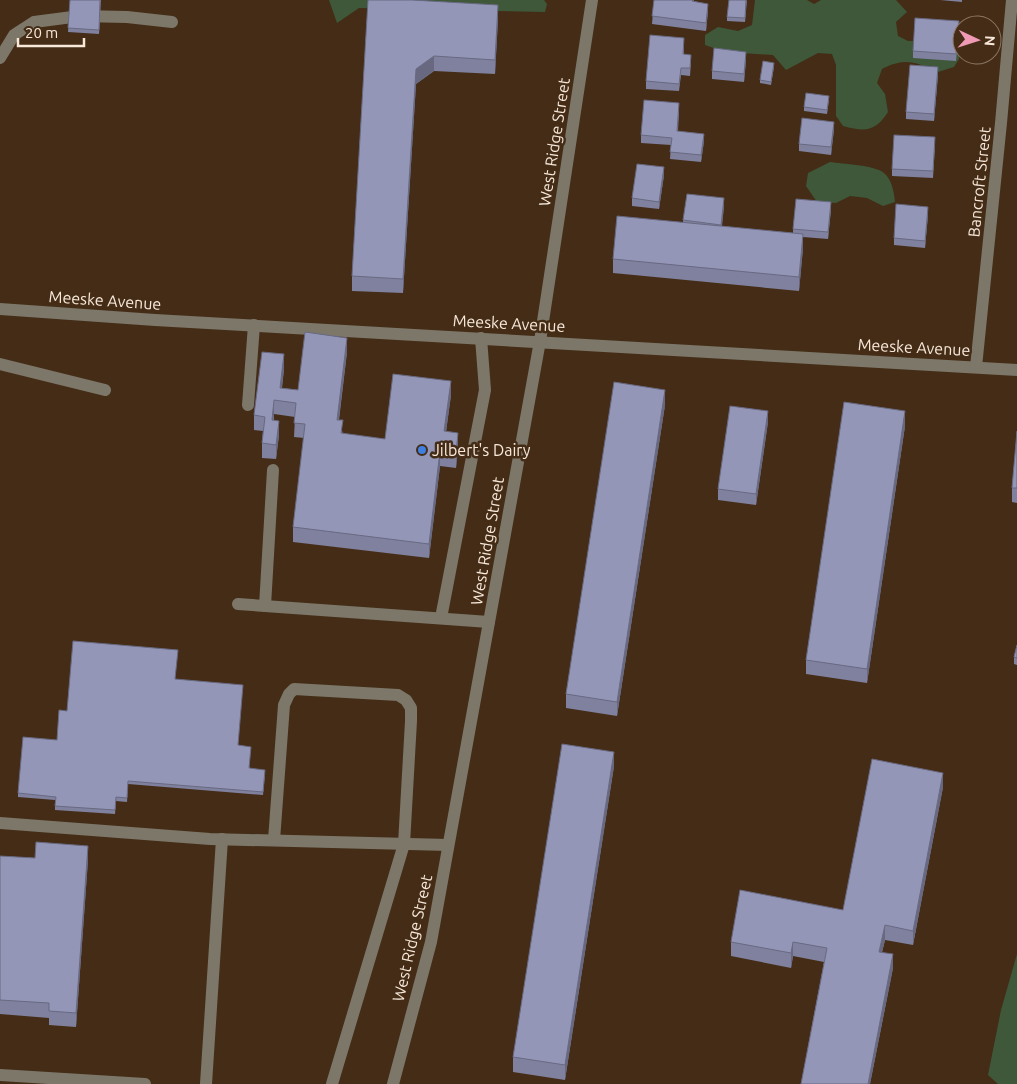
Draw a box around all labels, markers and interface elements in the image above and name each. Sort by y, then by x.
scale bar [18,15,84,47]
north arrow [952,15,1002,65]
text: 20 m [25,24,58,41]
text: N [982,35,998,47]
street label: West Ridge Street [535,76,573,208]
street label: Bancroft Street [964,125,994,238]
street label: Meeske Avenue [48,287,162,313]
street label: Meeske Avenue [452,311,566,335]
street label: Meeske Avenue [857,335,971,359]
place label: Jilbert's Dairy [432,441,531,459]
marker: Jilbert's Dairy [416,444,428,456]
street label: West Ridge Street [467,475,507,607]
street label: West Ridge Street [389,872,436,1003]

